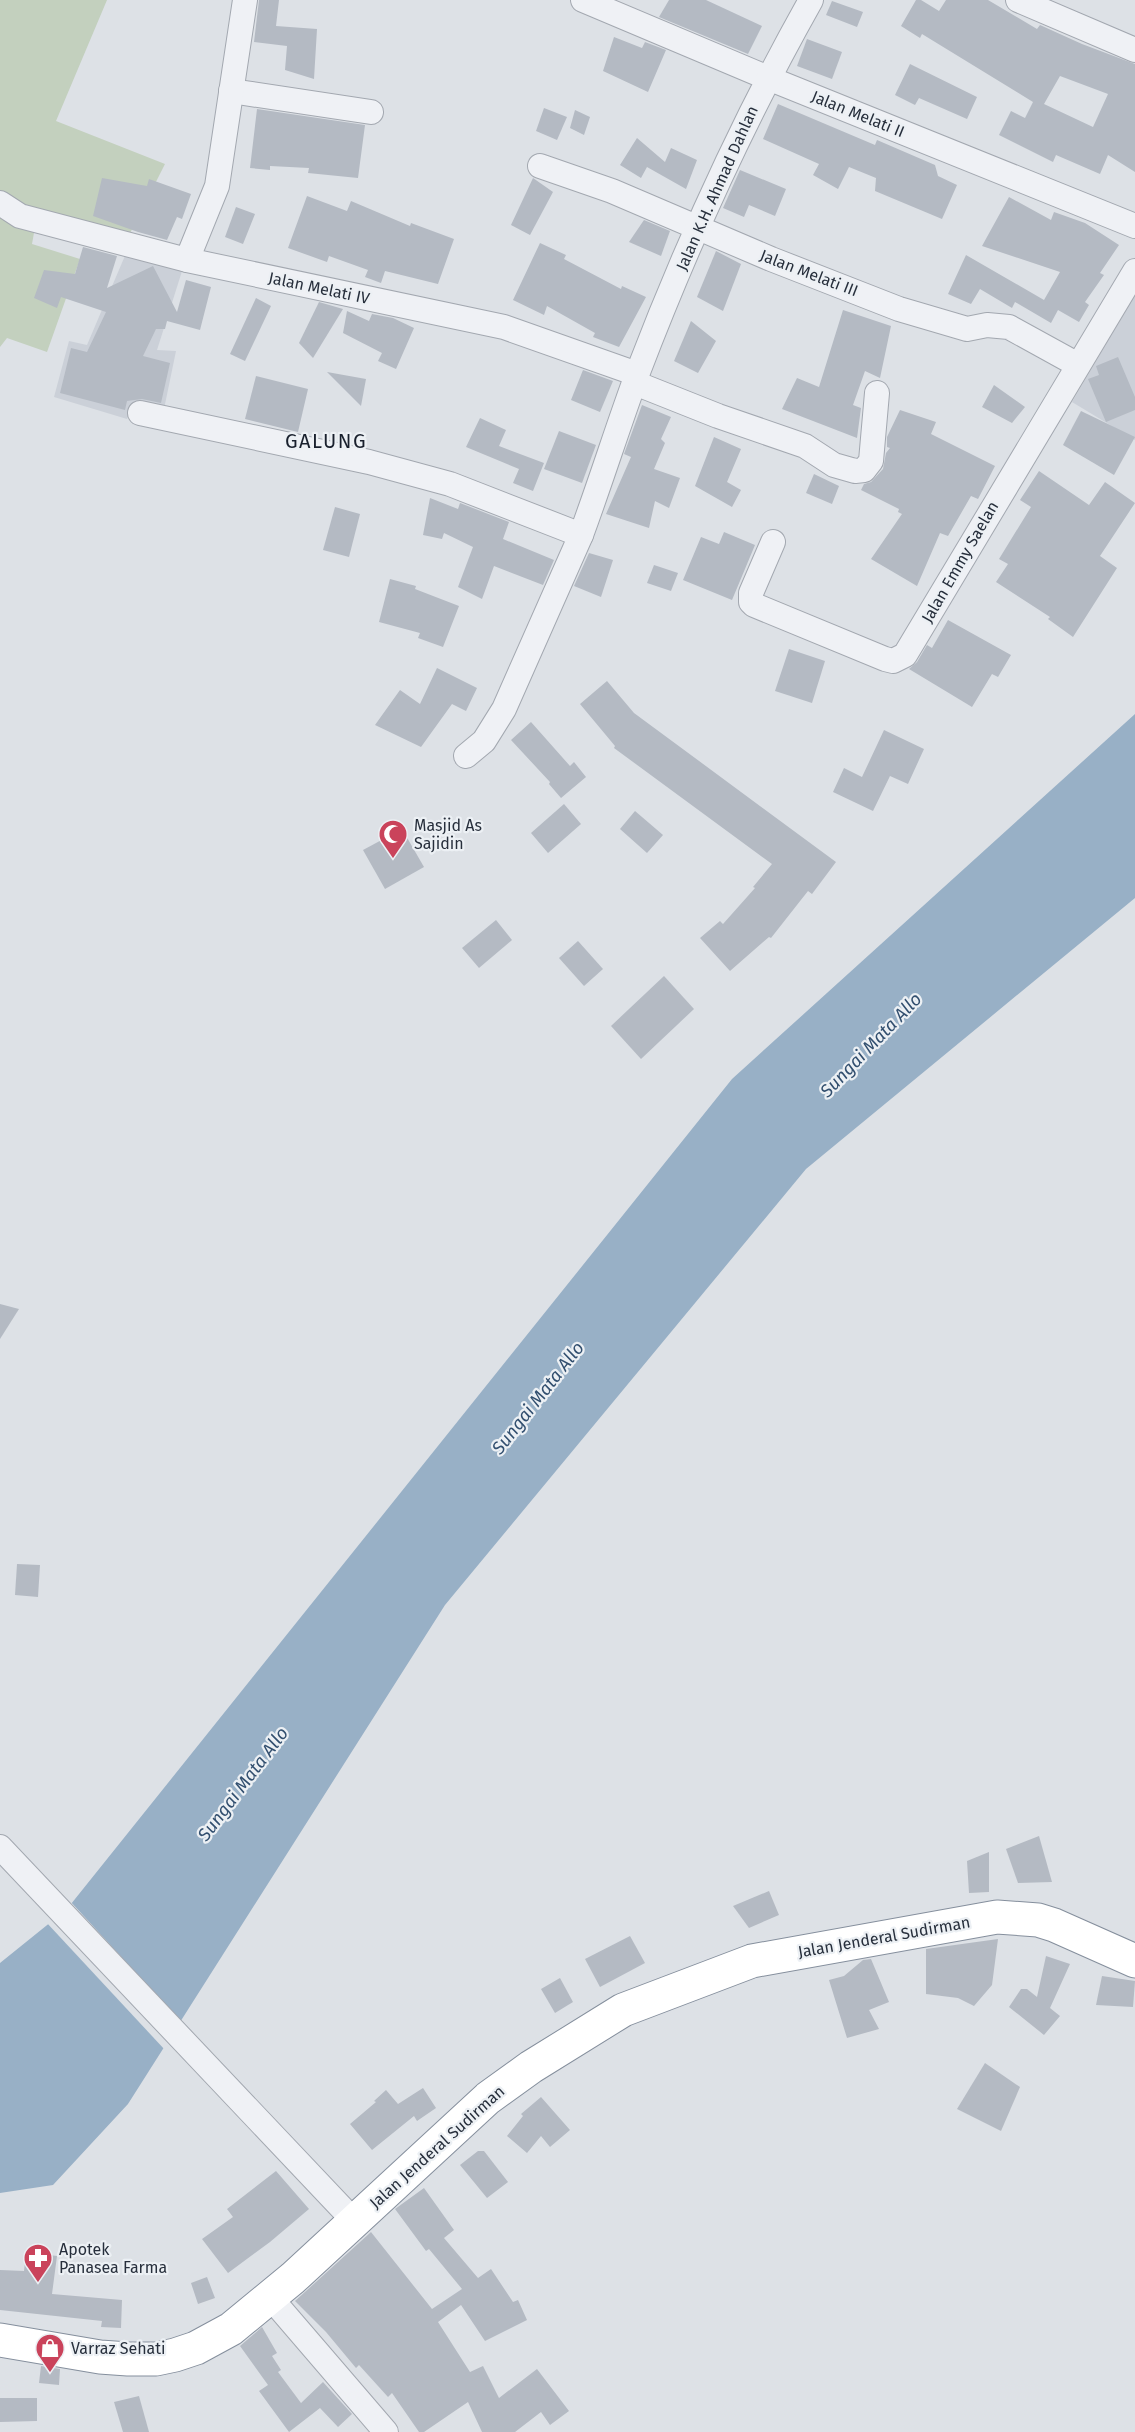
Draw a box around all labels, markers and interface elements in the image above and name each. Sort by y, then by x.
street label: Jalan Melati II [809,87,907,141]
street label: Jalan K.H. Ahmad Dahlan [672,103,762,273]
street label: Jalan Melati III [757,246,861,300]
street label: Jalan Melati IV [267,268,371,308]
district label: GALUNG [285,429,367,453]
street label: Jalan Emmy Saelan [918,498,1002,626]
place label: Masjid As Sajidin [414,816,482,853]
mosque icon: Masjid As Sajidin [377,818,409,860]
water label: Sungai Mata Allo [815,988,926,1103]
water label: Sungai Mata Allo [487,1337,589,1459]
water label: Sungai Mata Allo [192,1723,293,1846]
street label: Jalan Jenderal Sudirman [796,1912,972,1962]
street label: Jalan Jenderal Sudirman [366,2081,508,2213]
place label: Apotek Panasea Farma [59,2240,167,2277]
pharmacy icon: Apotek Panasea Farma [22,2242,54,2284]
shop icon: Varraz Sehati [34,2332,66,2374]
place label: Varraz Sehati [71,2339,166,2358]

